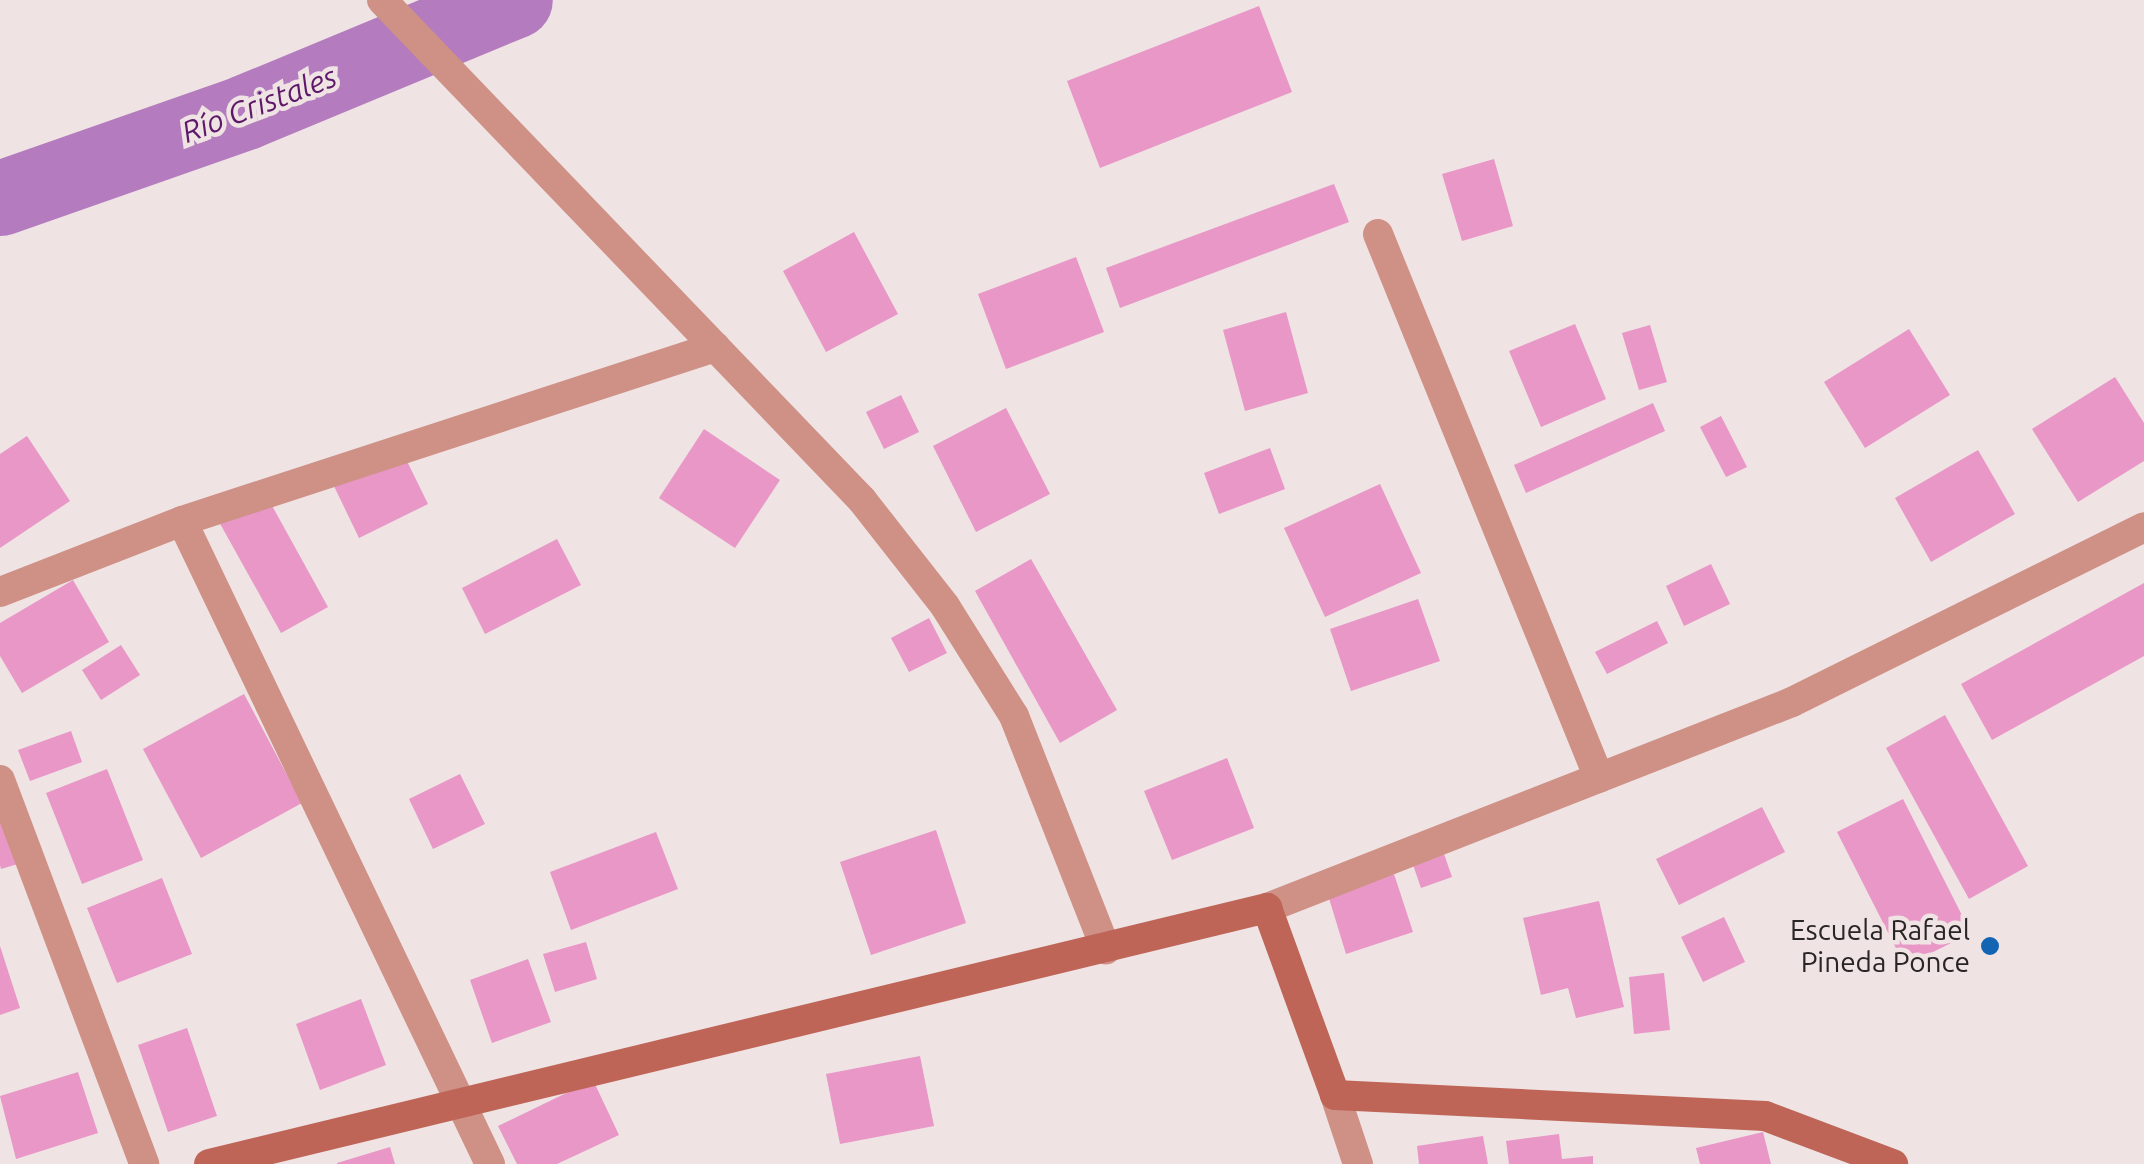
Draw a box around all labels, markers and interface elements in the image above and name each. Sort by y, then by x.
water label: Río Cristales [176,58,342,150]
place label: Escuela Rafael Pineda Ponce [1790,913,1970,979]
marker: Escuela Rafael Pineda Ponce [1979,935,2001,957]

